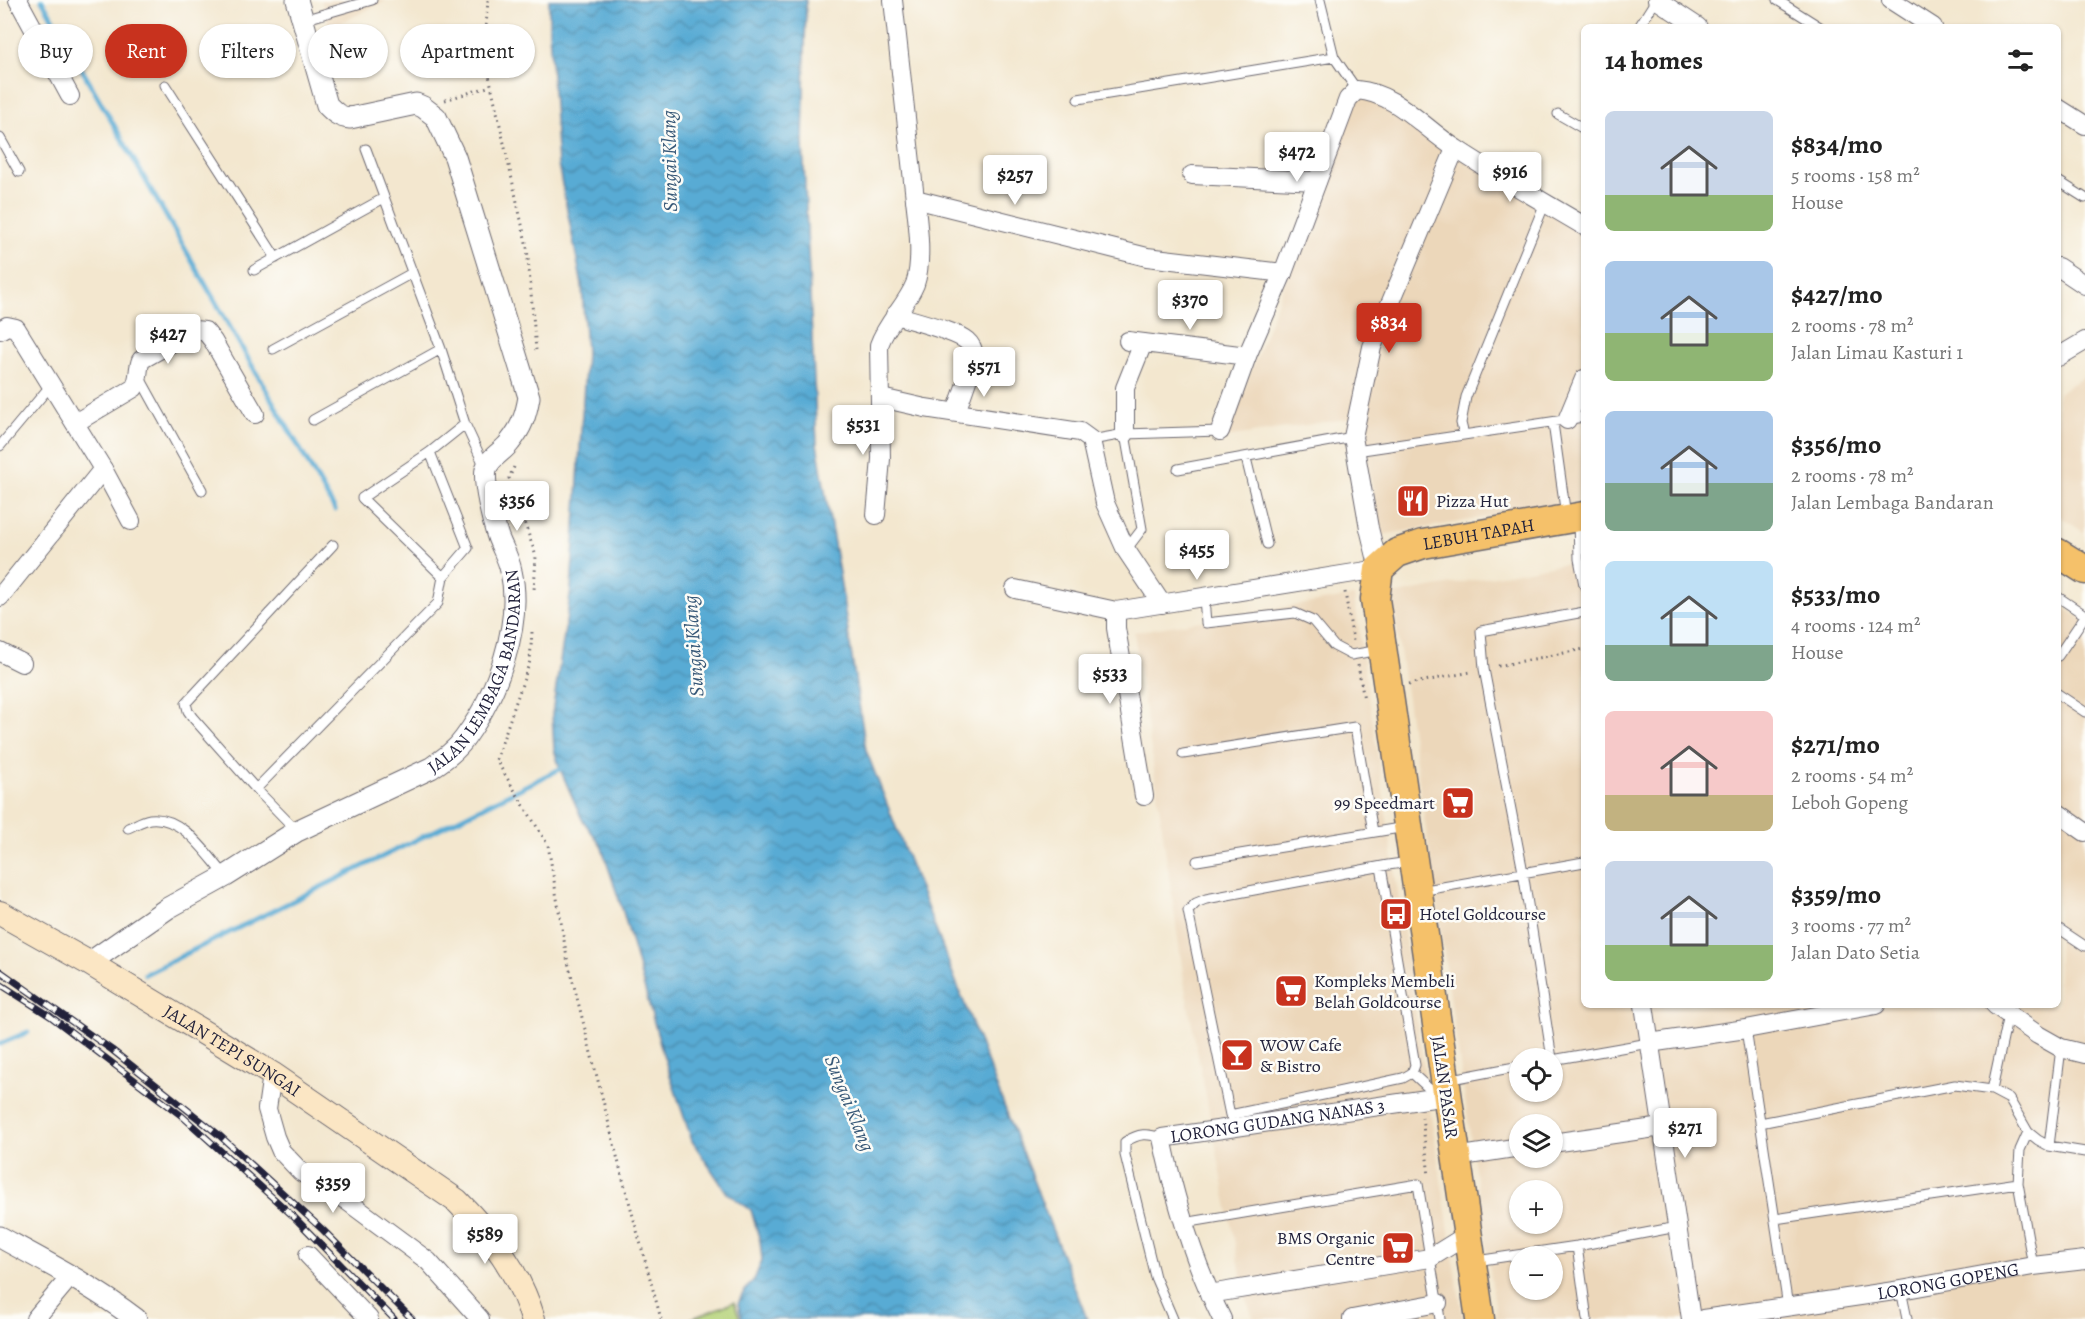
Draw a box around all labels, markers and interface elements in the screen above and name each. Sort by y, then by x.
chip: Buy [18,24,93,78]
chip: Rent [105,24,187,78]
chip: Filters [199,24,296,78]
chip: New [308,24,388,78]
chip: Apartment [400,24,535,78]
text: 14 homes [1605,43,1703,78]
icon: filters [2004,44,2037,77]
water label: Sungai Klang [655,110,684,212]
text: $834/mo [1791,127,1883,162]
pin: $472 [1261,132,1333,183]
icon: home [1653,135,1725,207]
text: $472 [1279,138,1315,165]
pin: $916 [1474,152,1546,203]
pin: $257 [979,155,1051,206]
text: $916 [1492,158,1528,185]
text: $257 [997,161,1033,188]
text: 5 rooms · 158 m² [1791,162,1920,189]
text: House [1791,189,1843,216]
text: $427/mo [1791,277,1883,312]
pin: $370 [1154,280,1226,331]
icon: home [1653,285,1725,357]
text: $370 [1172,286,1208,313]
pin: $834 [1353,303,1425,354]
text: $834 [1371,309,1407,336]
text: 2 rooms · 78 m² [1791,312,1914,339]
pin: $427 [132,314,204,365]
text: $427 [150,320,186,347]
text: Jalan Limau Kasturi 1 [1791,339,1963,366]
pin: $571 [948,347,1020,398]
text: $571 [967,353,1001,380]
pin: $531 [827,405,899,456]
text: $531 [846,411,880,438]
text: $356/mo [1791,427,1881,462]
icon: home [1653,435,1725,507]
text: 2 rooms · 78 m² [1791,462,1914,489]
pin: $356 [481,481,553,532]
restaurant icon: Pizza Hut [1395,483,1431,519]
text: $356 [499,487,535,514]
place label: Pizza Hut [1436,489,1509,513]
text: Jalan Lembaga Bandaran [1791,489,1994,516]
street label: LEBUH TAPAH [1421,513,1536,556]
pin: $455 [1161,530,1233,581]
text: $455 [1179,536,1215,563]
street label: JALAN LEMBAGA BANDARAN [423,568,526,779]
text: $533/mo [1791,577,1880,612]
icon: home [1653,585,1725,657]
water label: Sungai Klang [676,594,711,698]
text: 4 rooms · 124 m² [1791,612,1921,639]
text: House [1791,639,1843,666]
pin: $533 [1074,654,1146,705]
text: $533 [1092,660,1128,687]
text: $271/mo [1791,727,1880,762]
icon: home [1653,735,1725,807]
text: 2 rooms · 54 m² [1791,762,1913,789]
supermarket icon: 99 Speedmart [1440,785,1476,821]
text: Leboh Gopeng [1791,789,1908,816]
place label: 99 Speedmart [1334,791,1435,815]
text: $359/mo [1791,877,1881,912]
icon: home [1653,885,1725,957]
bus stop icon: Hotel Goldcourse [1378,896,1414,932]
place label: Hotel Goldcourse [1419,902,1546,926]
text: 3 rooms · 77 m² [1791,912,1911,939]
text: Jalan Dato Setia [1791,939,1920,966]
place label: Kompleks Membeli Belah Goldcourse [1314,969,1455,1014]
supermarket icon: Kompleks Membeli Belah Goldcourse [1273,973,1309,1009]
street label: JALAN TEPI SUNGAI [159,999,306,1102]
place label: WOW Cafe & Bistro [1259,1033,1342,1078]
street label: JALAN PASAR [1426,1034,1464,1140]
bar icon: WOW Cafe & Bistro [1219,1037,1255,1073]
map controls [1509,1048,1563,1300]
button: locate [1509,1048,1563,1102]
water label: Sungai Klang [818,1051,881,1155]
street label: LORONG GUDANG NANAS 3 [1169,1093,1386,1149]
pin: $271 [1649,1108,1721,1159]
button: layers [1509,1114,1563,1168]
text: $271 [1668,1114,1702,1141]
pin: $359 [297,1163,369,1214]
text: $359 [315,1169,351,1196]
button: + [1509,1180,1563,1234]
pin: $589 [449,1214,521,1265]
text: $589 [467,1220,503,1247]
place label: BMS Organic Centre [1277,1226,1375,1271]
supermarket icon: BMS Organic Centre [1380,1230,1416,1266]
button: − [1509,1246,1563,1300]
street label: LORONG GOPENG [1876,1257,2021,1305]

